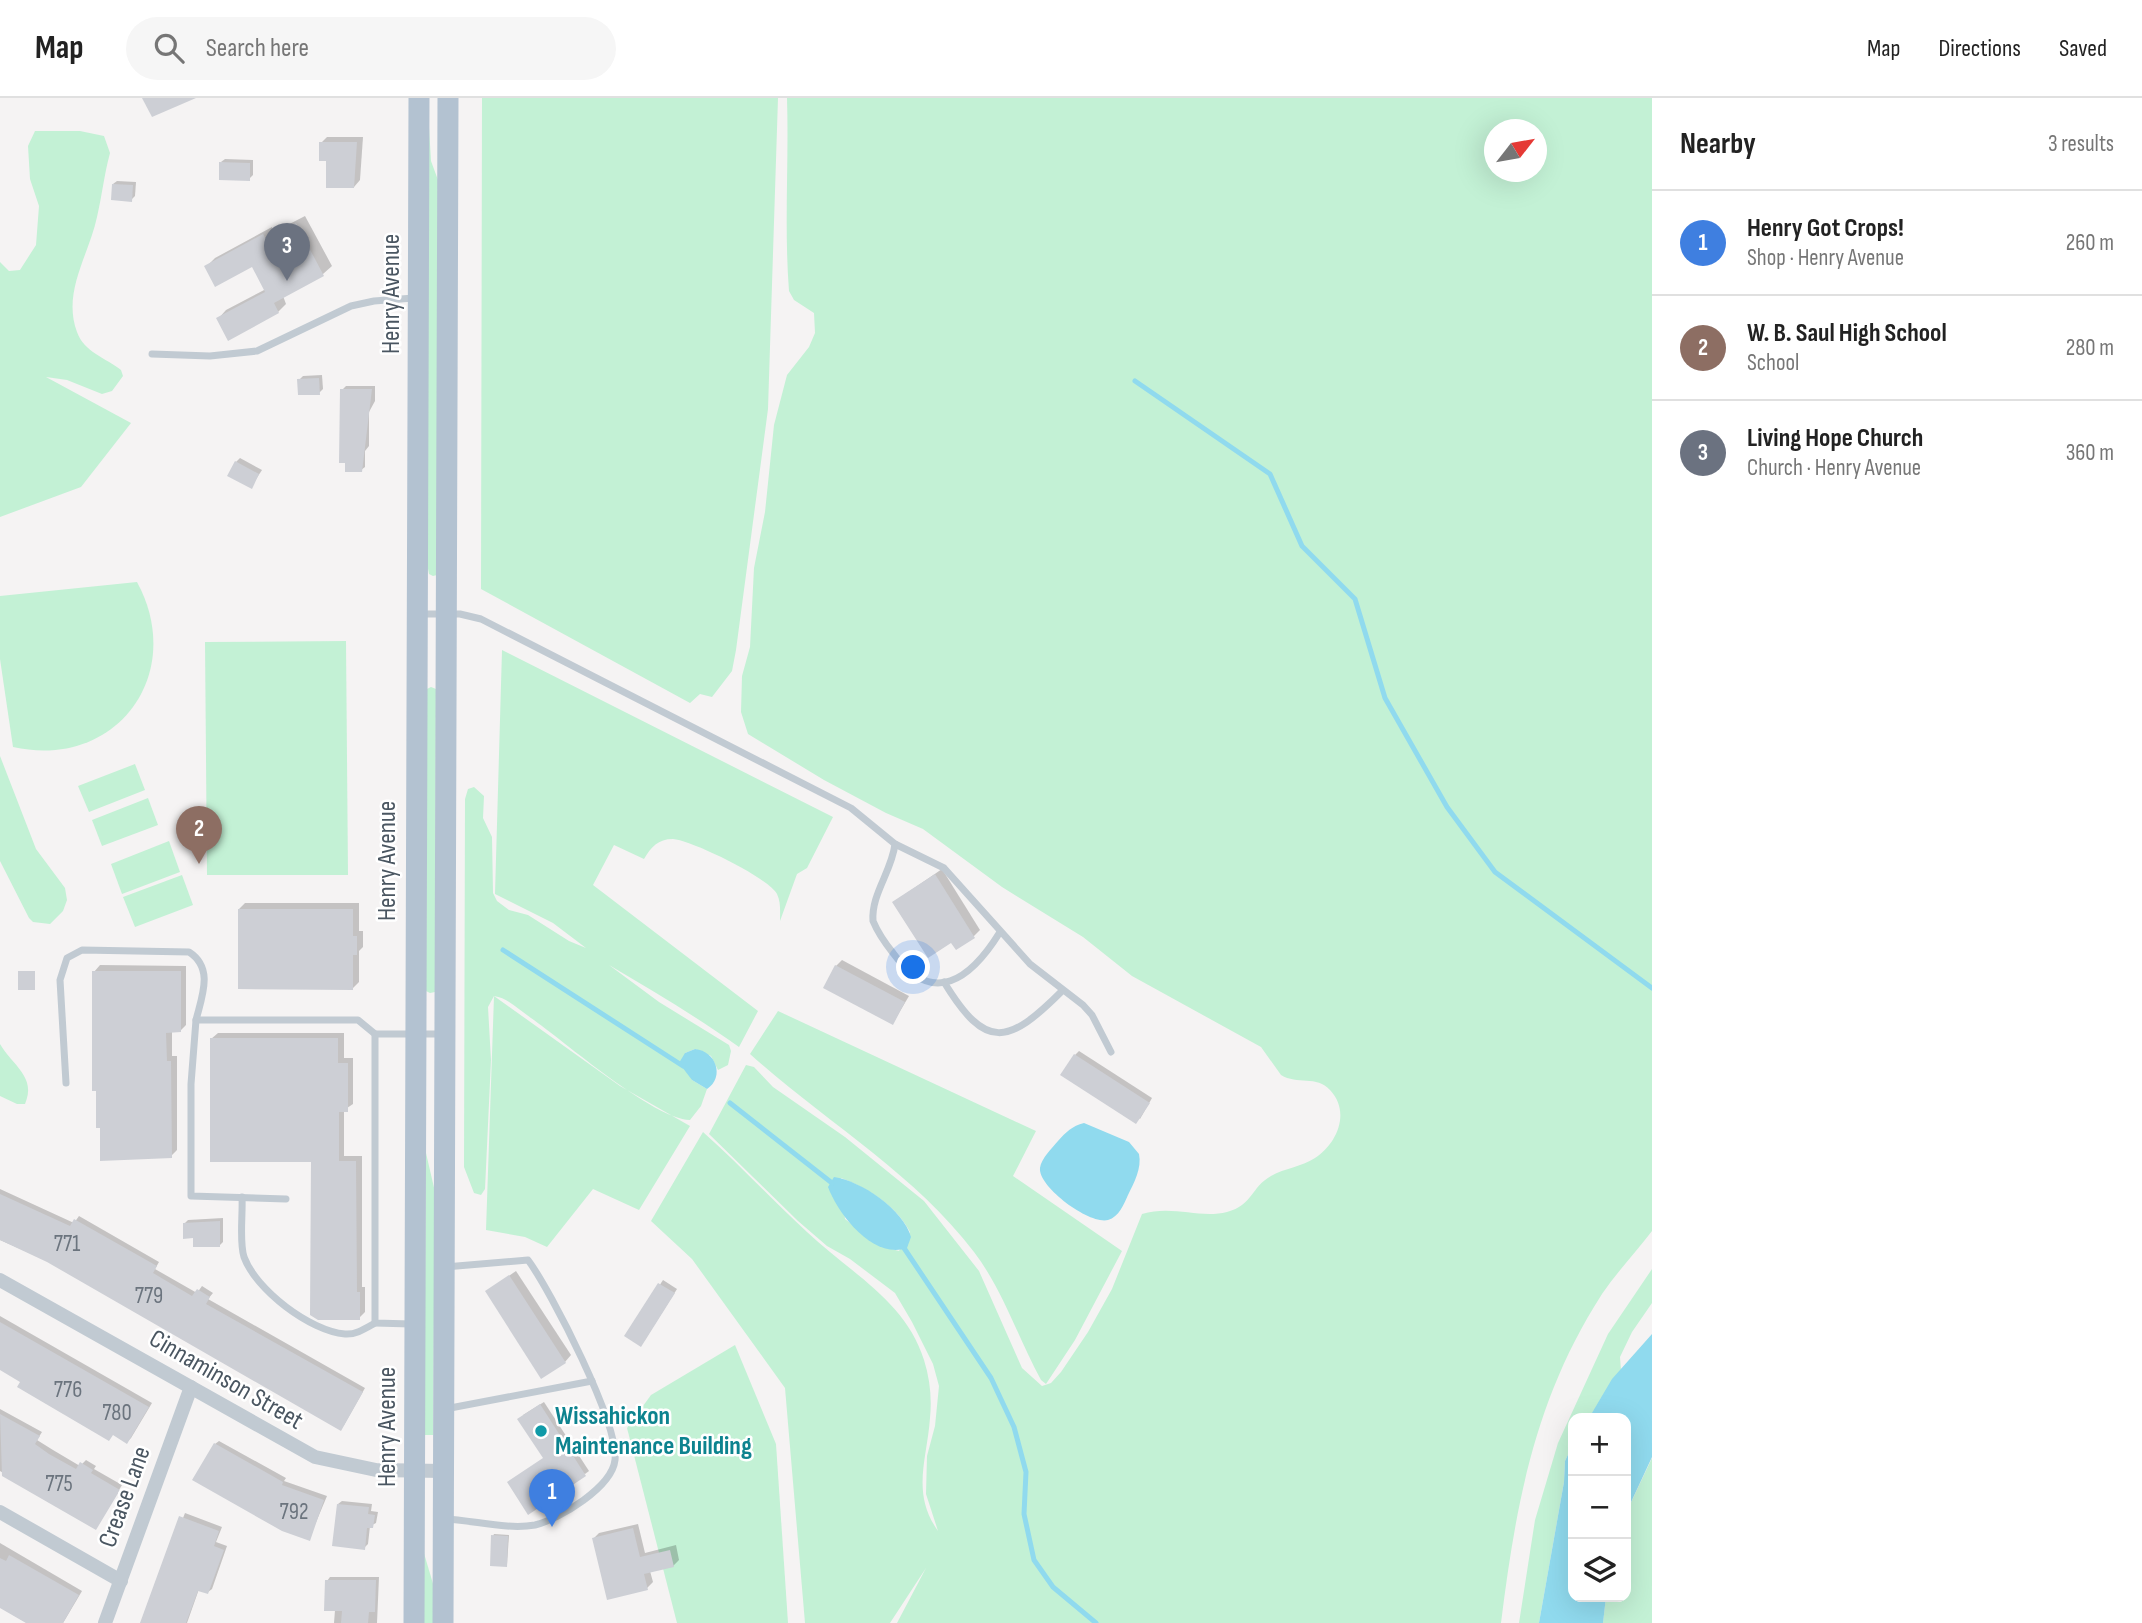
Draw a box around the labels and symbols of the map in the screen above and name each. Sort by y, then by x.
north arrow [1484,119,1547,182]
pin: 3 [264,223,310,281]
street label: Henry Avenue [376,234,407,354]
street label: Henry Avenue [372,801,403,921]
pin: 2 [176,806,222,864]
your location [896,950,930,984]
house number: 771 [54,1230,80,1258]
house number: 779 [135,1282,163,1310]
street label: Cinnaminson Street [144,1323,309,1437]
street label: Henry Avenue [372,1367,403,1487]
house number: 776 [54,1376,82,1404]
house number: 780 [102,1399,132,1427]
place label: Wissahickon Maintenance Building [555,1401,752,1462]
marker: Wissahickon Maintenance Building [533,1423,549,1439]
street label: Crease Lane [92,1442,158,1552]
pin: 1 [529,1469,575,1527]
house number: 775 [45,1470,73,1498]
house number: 792 [280,1498,308,1526]

